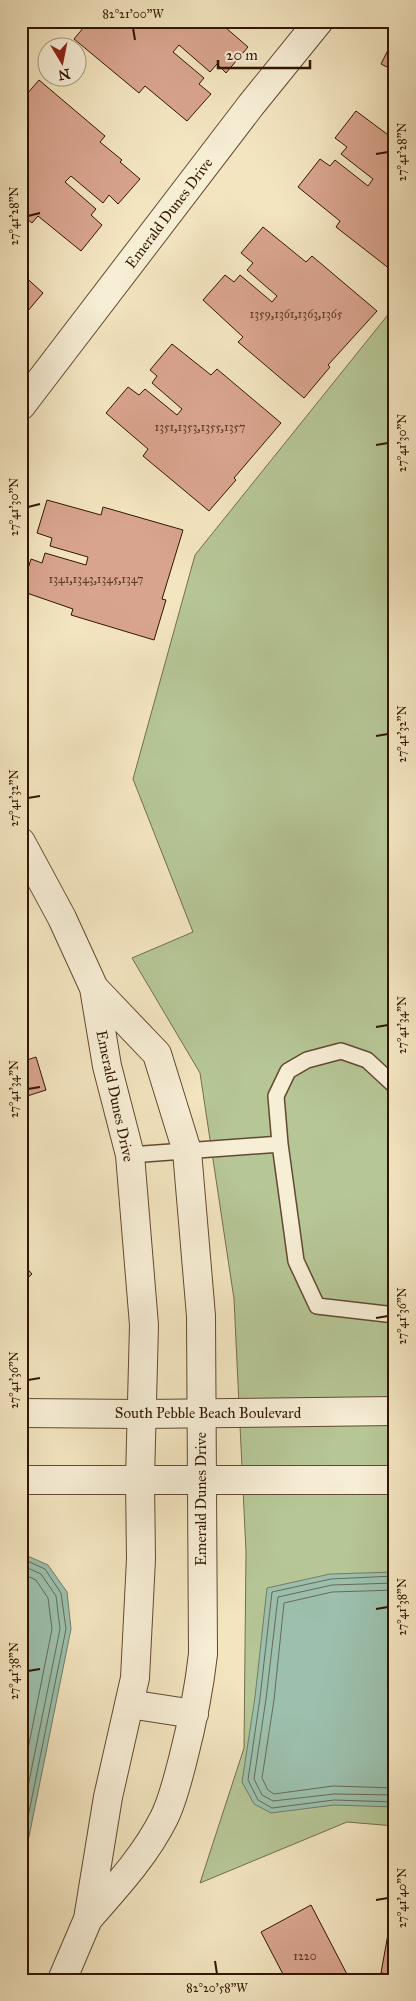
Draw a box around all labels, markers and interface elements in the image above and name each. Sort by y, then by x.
text: 82°21'00"W [102,7,164,21]
north arrow [38,38,88,88]
scale bar [218,38,311,70]
text: 20 m [226,46,258,64]
text: N [57,65,71,84]
text: 27°41'28"N [395,123,409,181]
street label: Emerald Dunes Drive [122,154,216,272]
text: 27°41'28"N [7,187,21,245]
house number: 1359,1361,1363,1365 [250,307,343,321]
text: 27°41'30"N [395,414,409,472]
house number: 1351,1353,1355,1357 [155,420,245,434]
text: 27°41'30"N [7,478,21,536]
house number: 1341,1343,1345,1347 [49,572,143,586]
text: 27°41'32"N [395,705,409,763]
text: 27°41'32"N [7,769,21,827]
text: 27°41'34"N [395,996,409,1054]
street label: Emerald Dunes Drive [92,1029,138,1163]
text: 27°41'34"N [7,1060,21,1118]
text: 27°41'36"N [395,1287,409,1345]
text: 27°41'36"N [7,1351,21,1409]
street label: South Pebble Beach Boulevard [115,1404,302,1422]
street label: Emerald Dunes Drive [192,1432,210,1566]
text: 27°41'38"N [395,1578,409,1636]
text: 27°41'38"N [7,1642,21,1700]
text: 27°41'40"N [395,1868,409,1928]
house number: 1220 [293,1949,317,1963]
text: 82°20'58"W [186,1981,248,1995]

